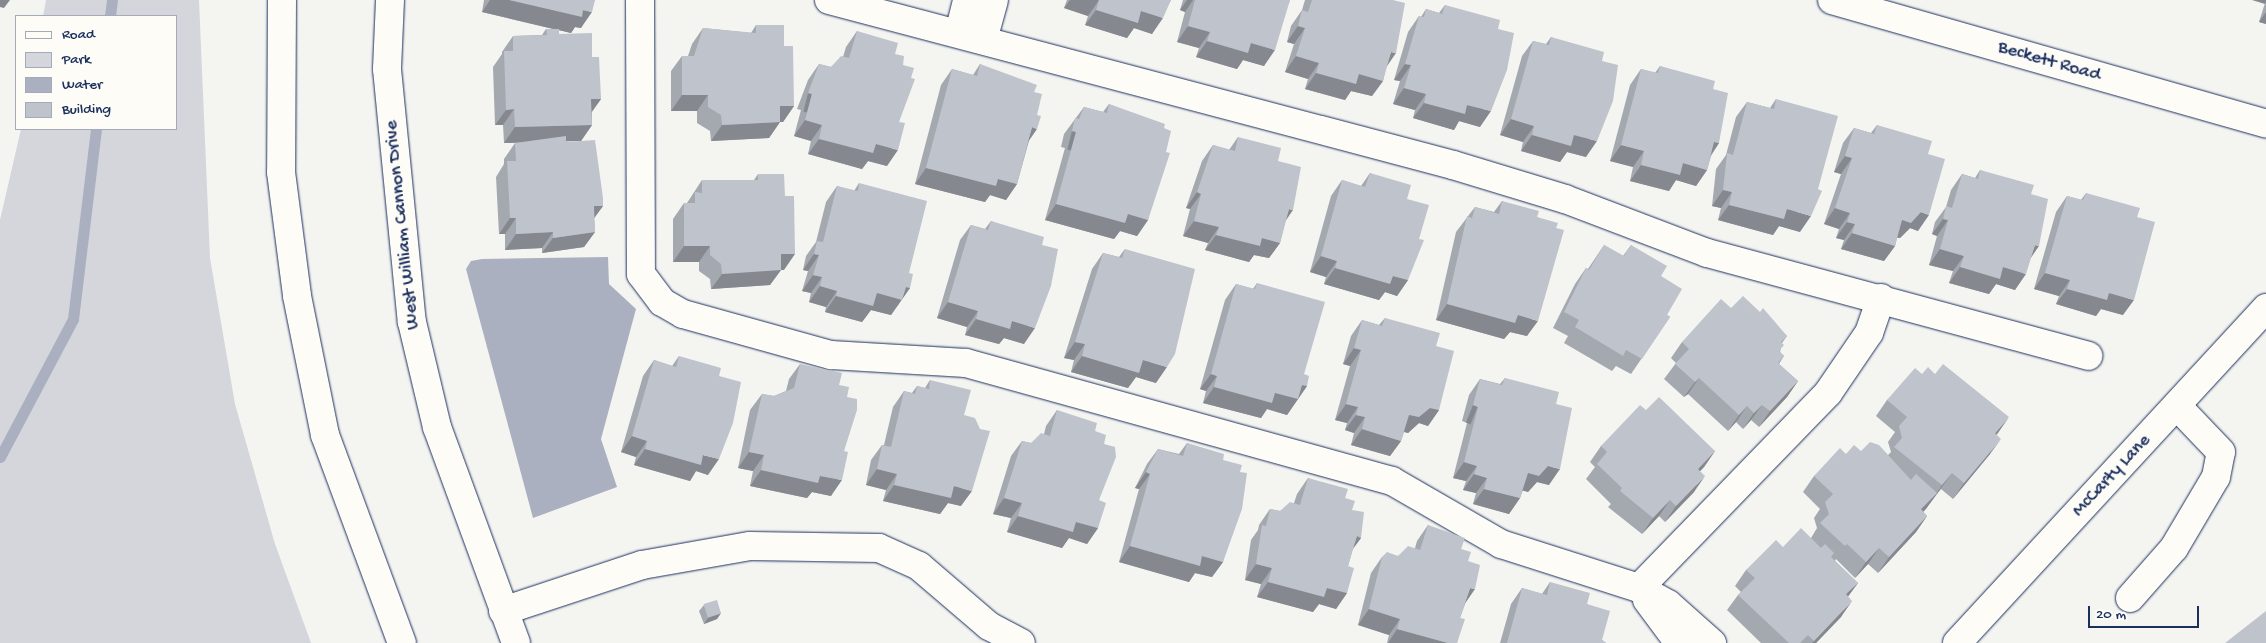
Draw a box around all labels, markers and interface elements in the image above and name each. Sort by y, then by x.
legend [15,15,178,130]
text: Road [62,26,95,44]
street label: Beckett Road [1995,36,2103,88]
text: Park [62,51,91,69]
text: Water [62,76,102,94]
text: Building [62,101,111,119]
street label: West William Cannon Drive [381,119,425,331]
street label: McCarty Lane [2068,430,2156,522]
scale bar [2091,596,2202,628]
text: 20 m [2096,606,2126,624]

